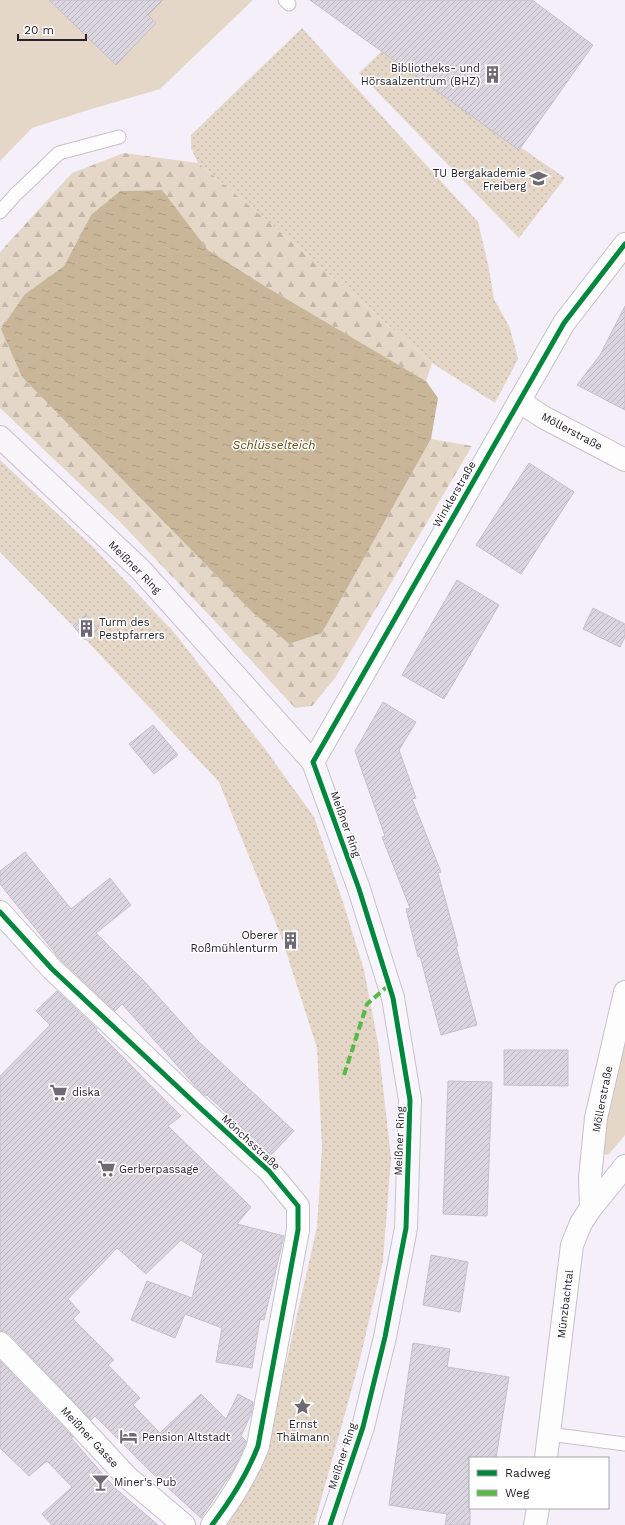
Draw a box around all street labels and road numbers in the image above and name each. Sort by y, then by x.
street label: Möllerstraße [539,410,605,453]
street label: Winklerstraße [430,459,479,530]
street label: Meißner Ring [106,538,164,597]
street label: Meißner Ring [328,789,364,859]
street label: Möllerstraße [590,1065,615,1133]
street label: Meißner Ring [392,1106,407,1176]
street label: Mönchsstraße [219,1112,283,1173]
street label: Münzbachtal [555,1268,576,1339]
street label: Meißner Gasse [58,1404,121,1471]
street label: Meißner Ring [326,1421,359,1491]

